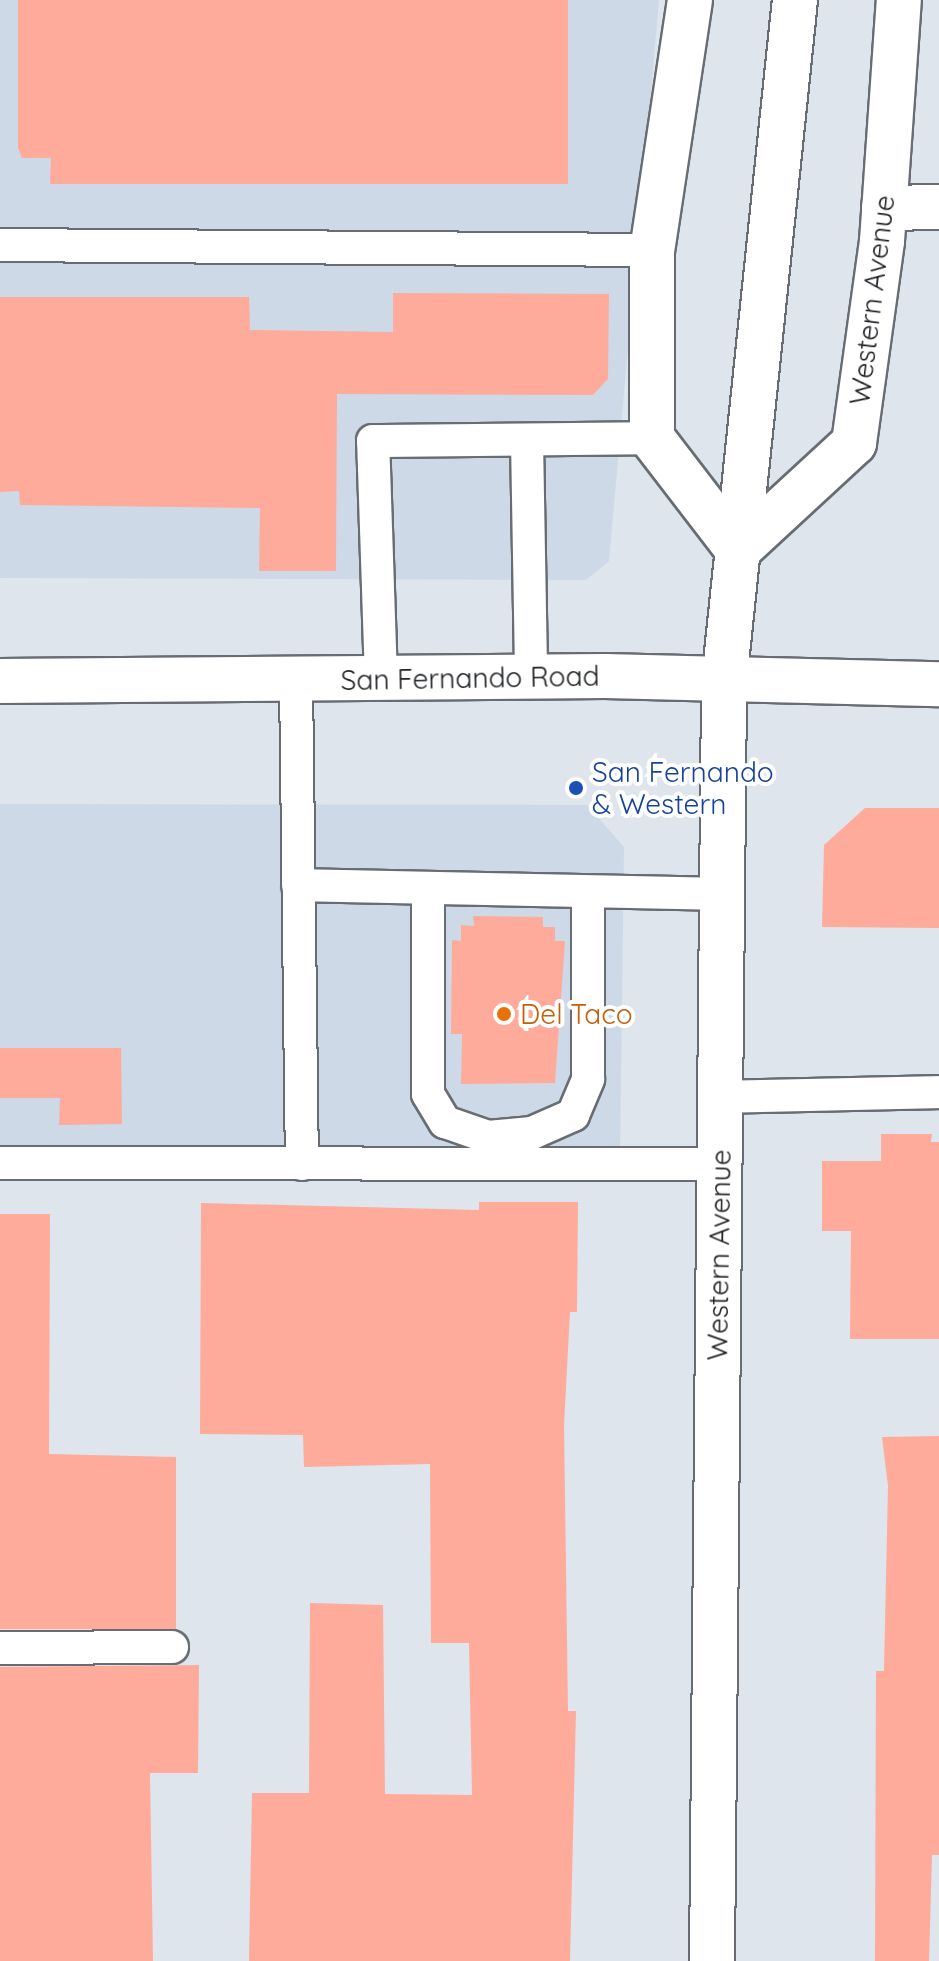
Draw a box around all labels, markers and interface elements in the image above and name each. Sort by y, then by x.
street label: Western Avenue [842,193,902,407]
street label: San Fernando Road [340,659,600,697]
place label: San Fernando & Western [592,755,774,821]
marker: San Fernando & Western [567,779,585,797]
place label: Del Taco [520,997,633,1031]
marker: Del Taco [495,1005,513,1023]
street label: Western Avenue [700,1149,738,1361]

